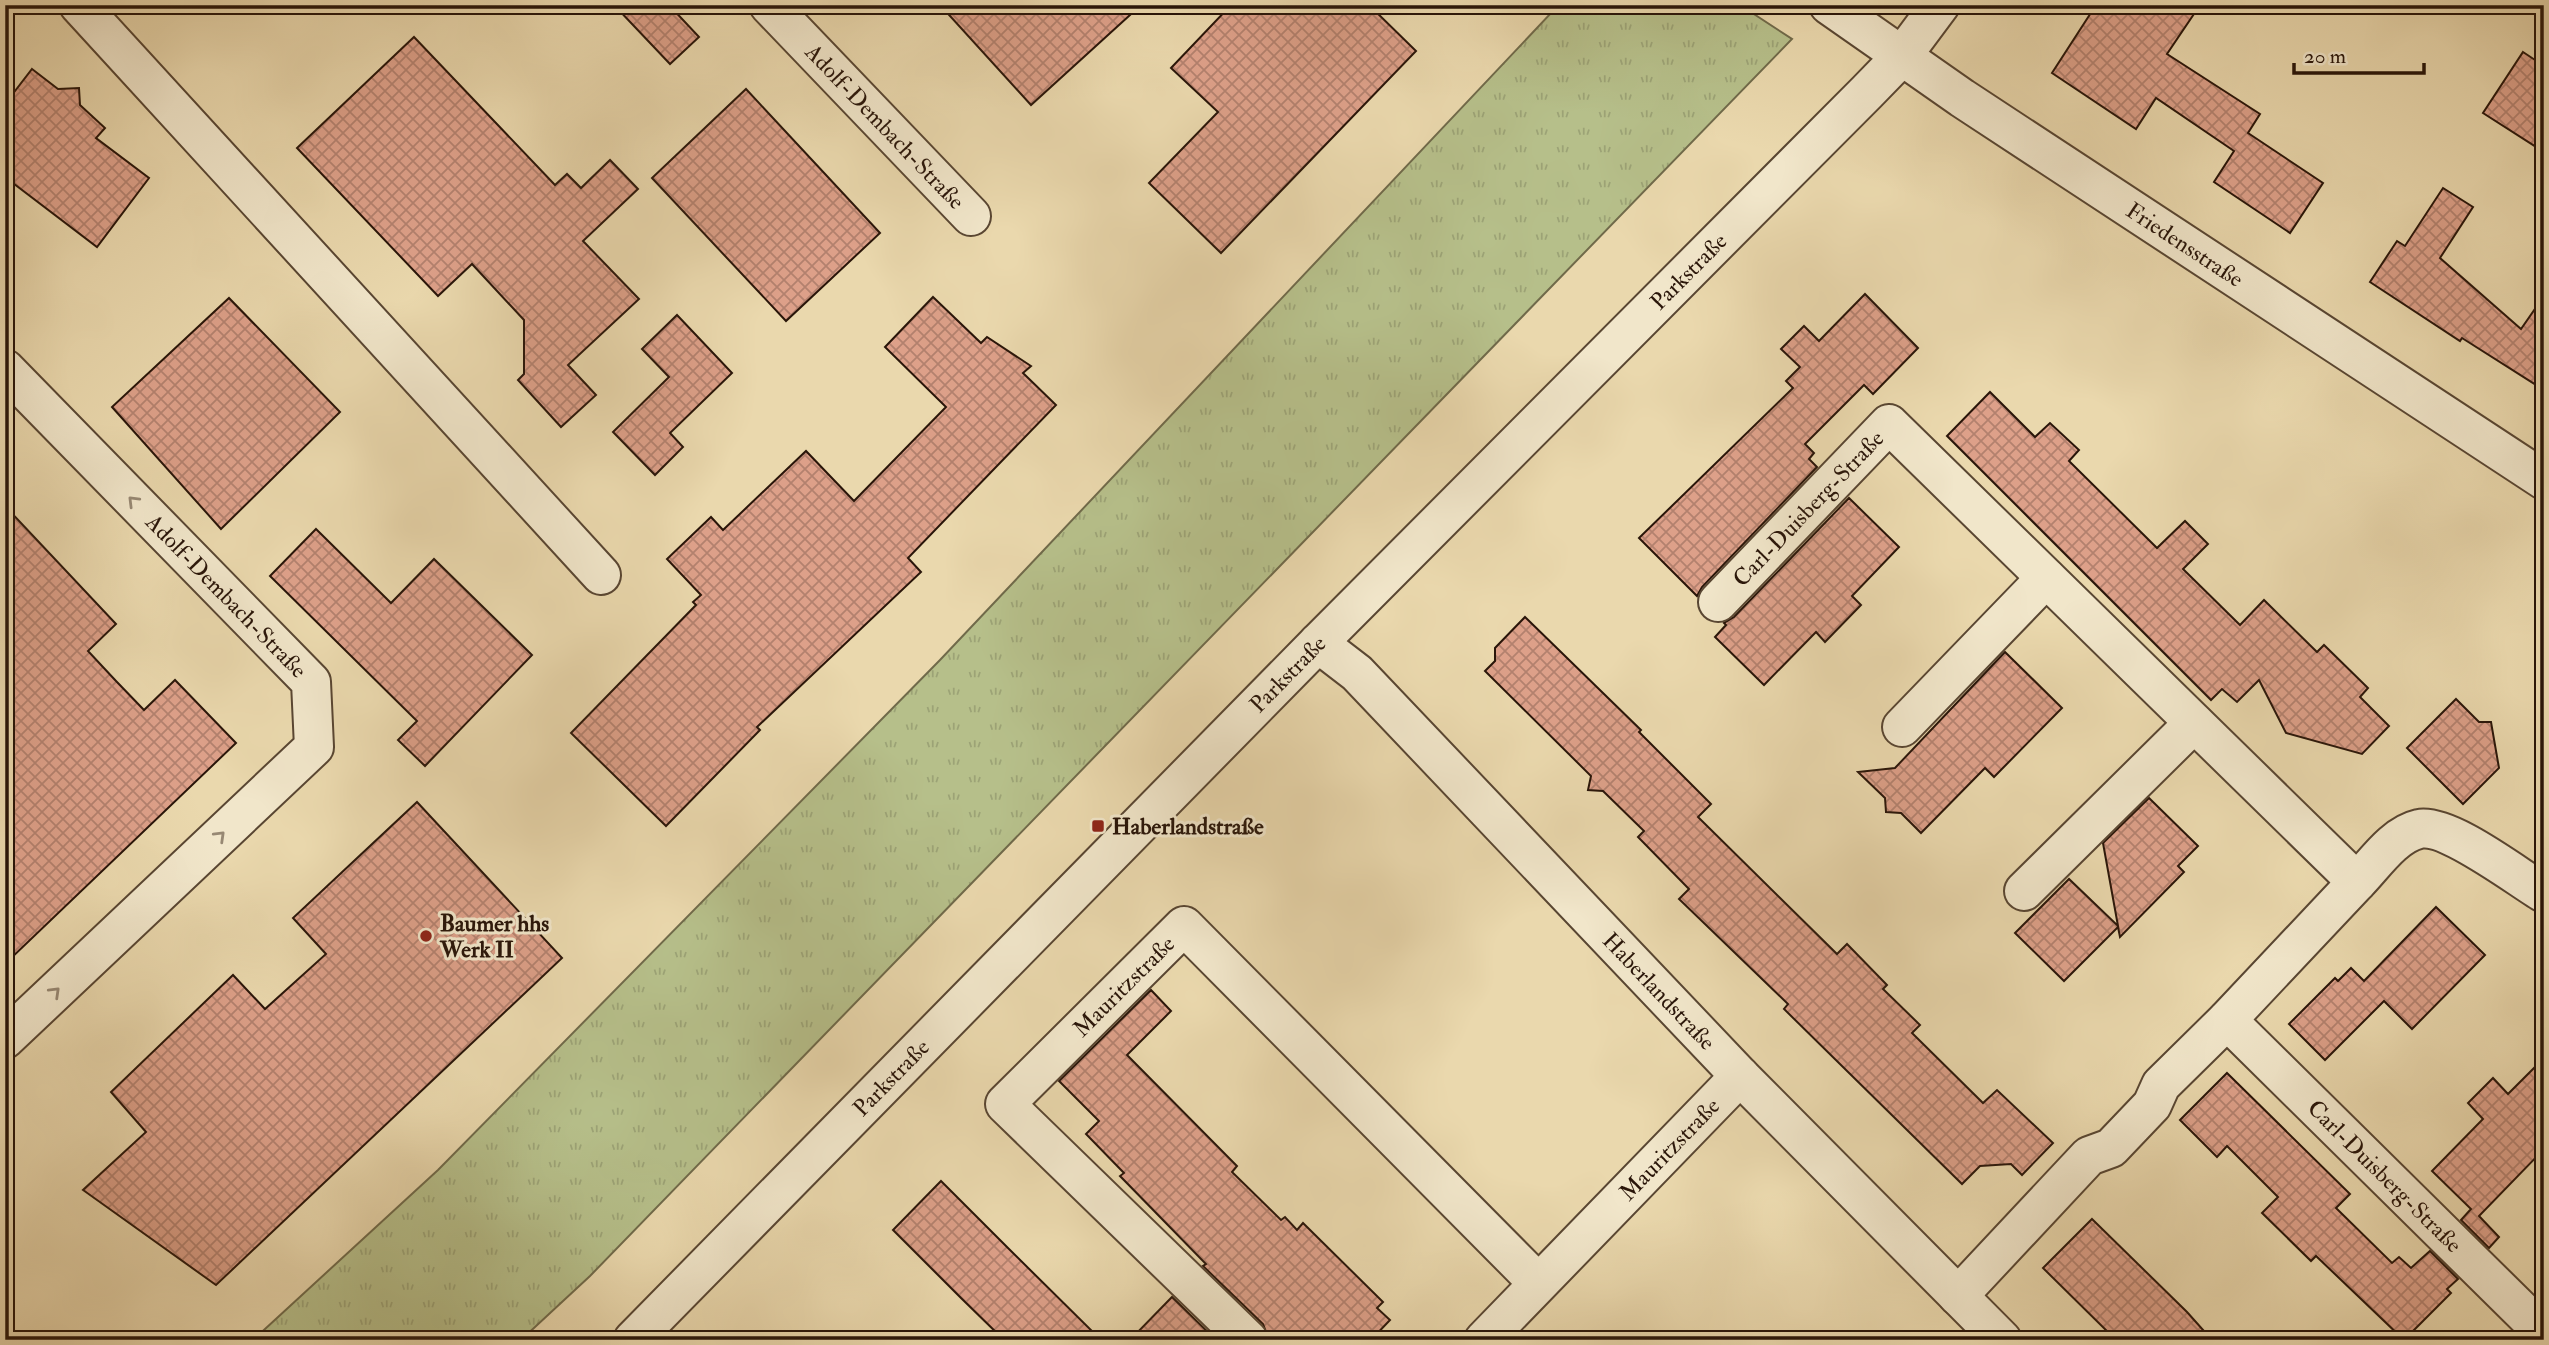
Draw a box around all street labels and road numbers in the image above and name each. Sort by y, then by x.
street label: Adolf-Dembach-Straße [799,37,971,216]
street label: Friedensstraße [2121,195,2249,294]
street label: Parkstraße [1644,226,1733,316]
street label: Carl-Duisberg-Straße [1726,424,1890,593]
street label: Adolf-Dembach-Straße [139,507,314,684]
street label: Parkstraße [1243,629,1332,719]
street label: Haberlandstraße [1597,926,1722,1056]
street label: Mauritzstraße [1067,929,1181,1043]
street label: Parkstraße [847,1032,936,1122]
street label: Mauritzstraße [1613,1091,1726,1207]
street label: Carl-Duisberg-Straße [2302,1093,2469,1259]

